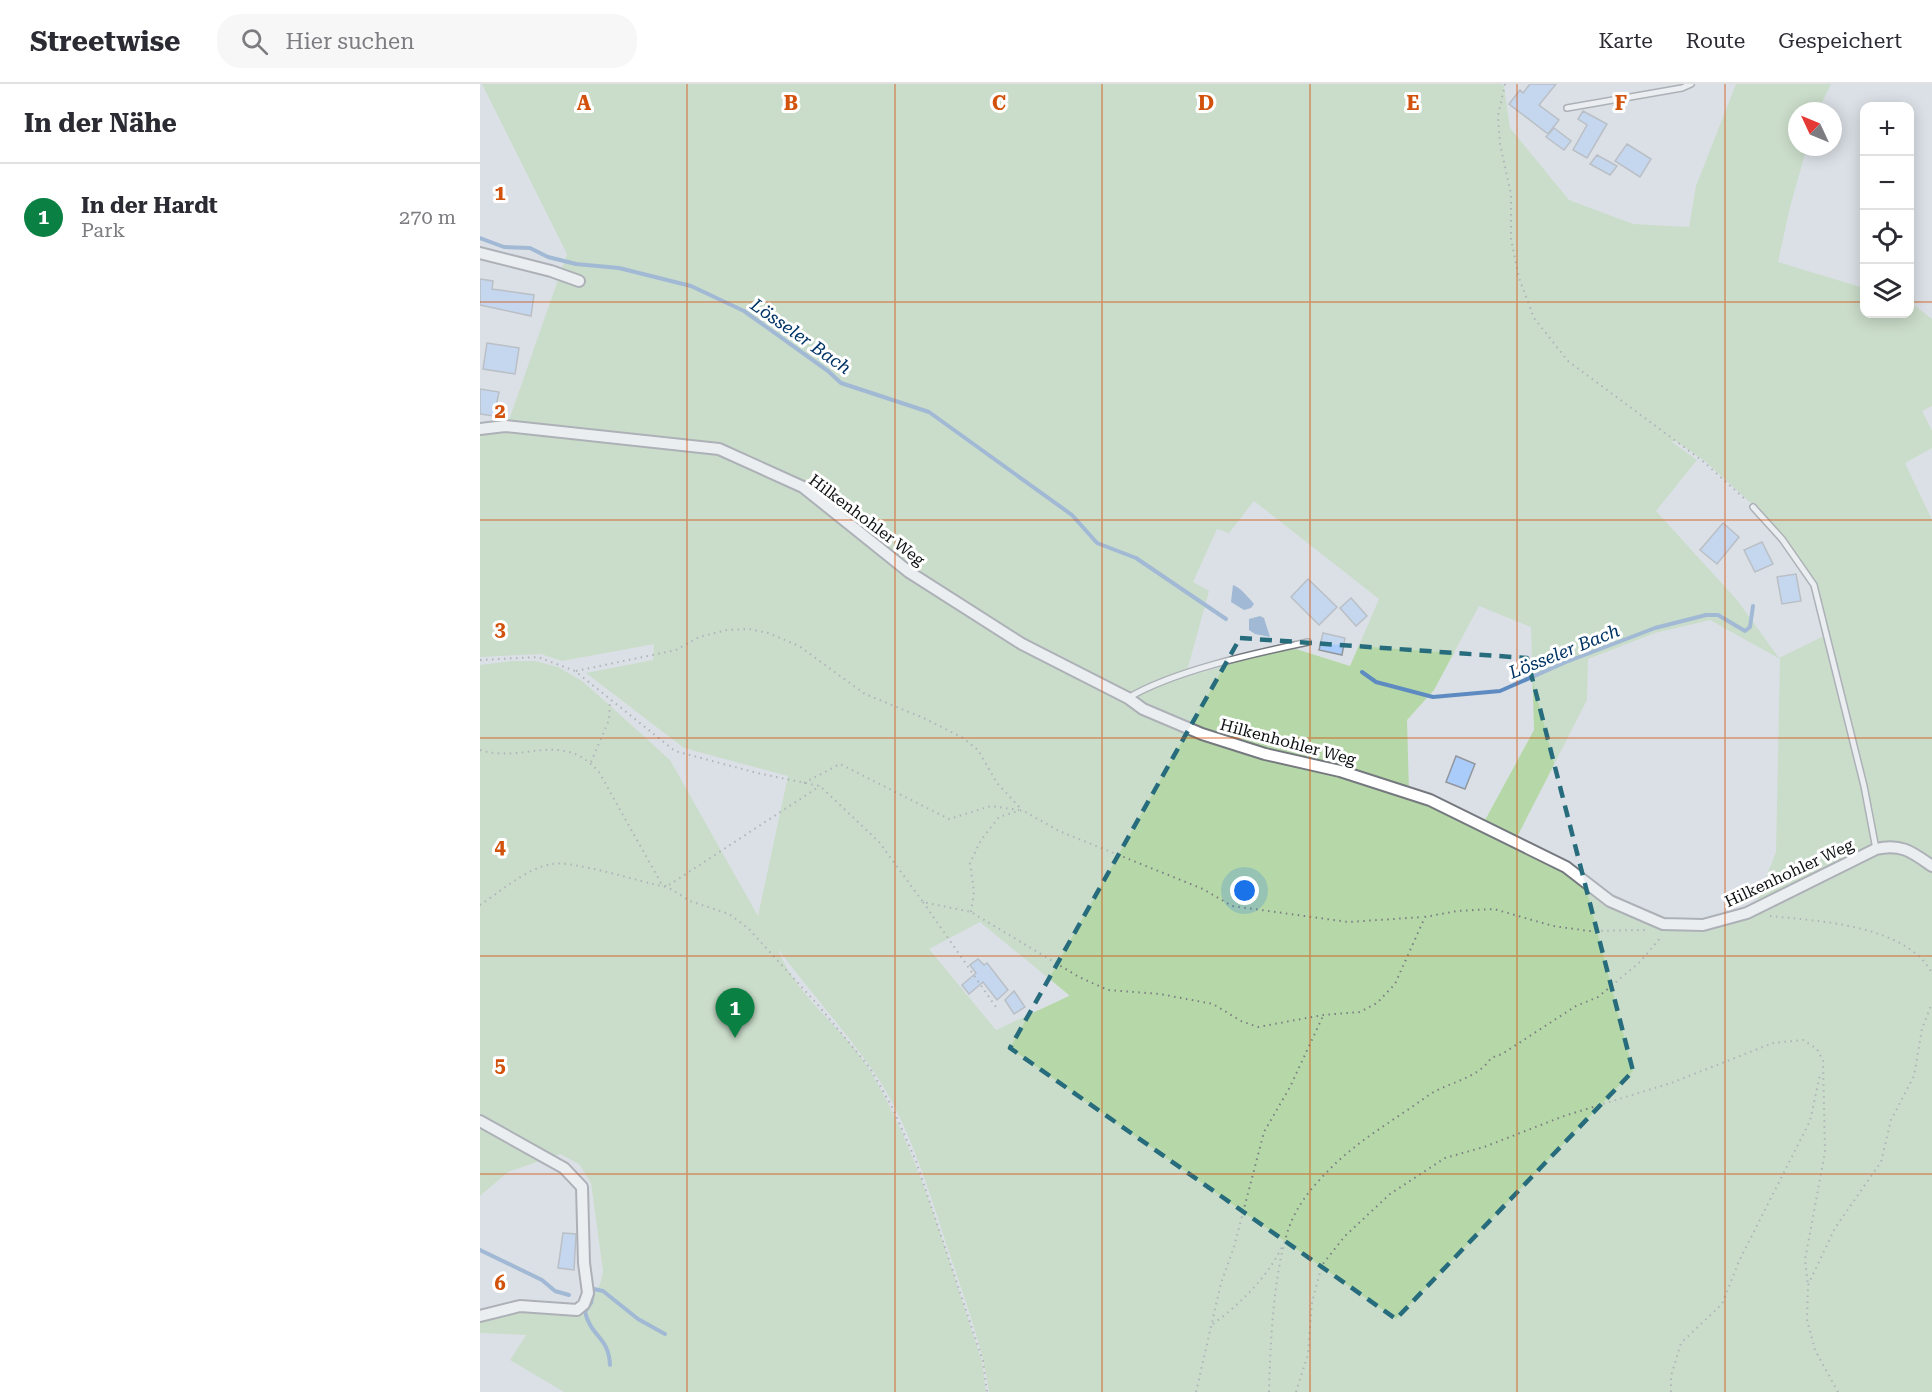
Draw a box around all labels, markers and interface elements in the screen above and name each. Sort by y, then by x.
search box [217,14,637,68]
text: Streetwise [30,25,181,58]
icon: search [238,25,271,58]
text: Hier suchen [286,29,414,54]
text: Karte [1598,29,1653,53]
text: Route [1686,29,1745,53]
text: Gespeichert [1778,29,1902,53]
text: A [577,91,592,115]
text: B [784,91,798,115]
text: C [992,91,1006,115]
text: D [1198,91,1214,115]
text: E [1407,91,1420,115]
text: F [1615,91,1627,115]
north arrow [1788,102,1842,156]
map controls [1860,102,1914,318]
button: + [1860,102,1914,156]
text: In der Nähe [24,108,177,138]
button: − [1860,156,1914,210]
text: 1 [494,181,506,205]
text: In der Hardt [81,193,218,218]
text: 1 [38,205,49,229]
text: 270 m [399,205,456,229]
button: locate [1860,210,1914,264]
text: Park [81,218,125,242]
button: layers [1860,264,1914,318]
water label: Lösseler Bach [746,293,855,378]
text: 2 [494,399,506,423]
street label: Hilkenhohler Weg [805,470,929,570]
text: 3 [494,617,506,641]
water label: Lösseler Bach [1505,619,1622,683]
street label: Hilkenhohler Weg [1218,715,1359,770]
street label: Hilkenhohler Weg [1722,834,1857,911]
text: 4 [494,835,506,859]
your location [1230,876,1259,905]
pin: 1 [716,988,754,1038]
text: 5 [494,1053,506,1077]
text: 6 [494,1271,506,1295]

